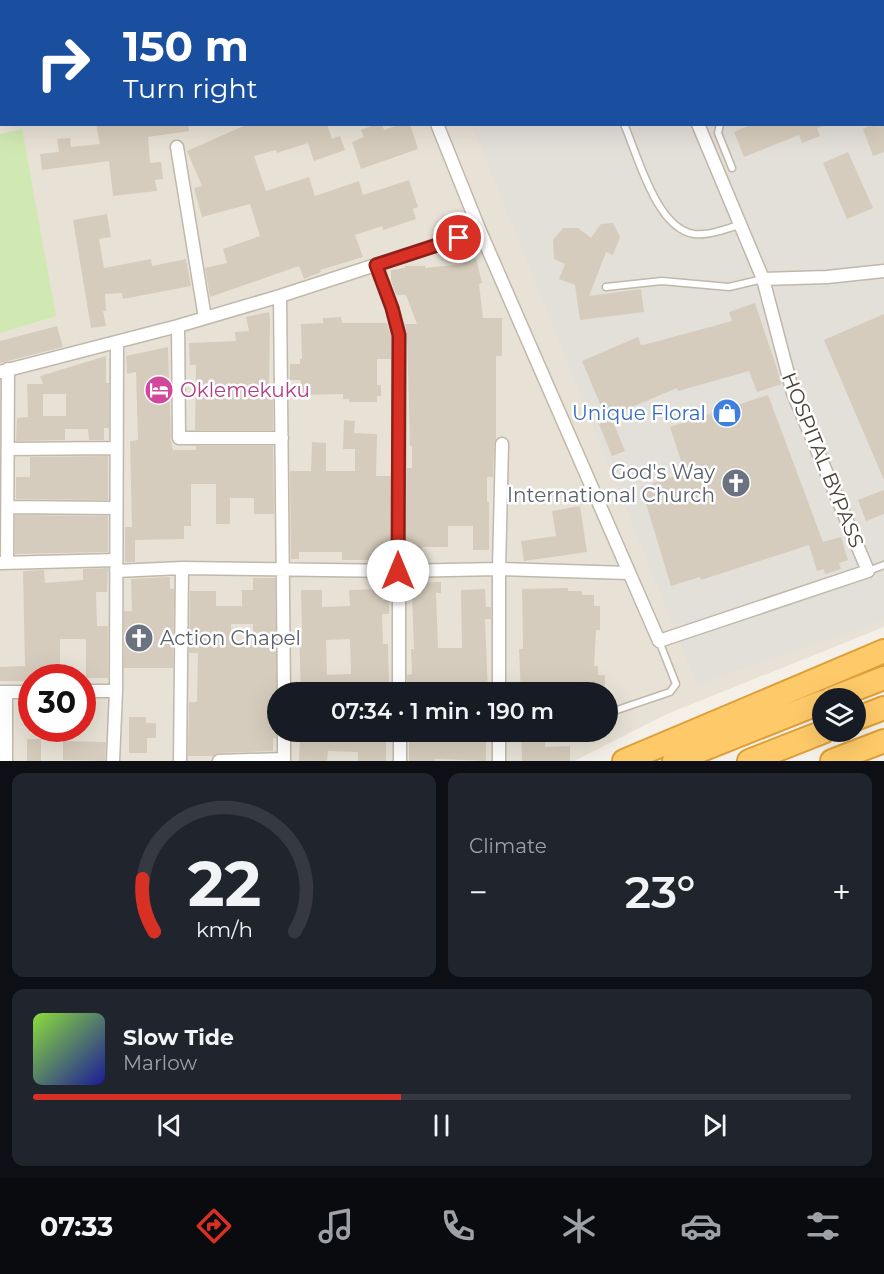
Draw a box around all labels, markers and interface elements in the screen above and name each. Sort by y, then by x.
text: 150 m [123,20,249,72]
icon: right [24,24,102,102]
text: Turn right [123,72,258,105]
pin [433,212,484,263]
icon: arrive [442,221,475,254]
street label: HOSPITAL BYPASS [777,369,869,551]
hotel icon: Oklemekuku [143,374,175,406]
place label: Oklemekuku [180,378,310,402]
shop icon: Unique Floral [711,397,743,429]
place label: Unique Floral [572,401,706,425]
place label: God's Way International Church [507,460,715,507]
church icon: God's Way International Church [720,467,752,499]
position arrow [366,539,430,603]
church icon: Action Chapel [123,622,155,654]
place label: Action Chapel [160,626,301,650]
speed limit sign: 30 [18,664,96,742]
map controls [812,688,866,742]
button: layers [812,688,866,742]
text: 07:34 · 1 min · 190 m [331,698,554,725]
text: Climate [469,834,547,858]
text: 22 [187,846,261,922]
text: 23° [625,864,695,919]
text: − [469,872,488,912]
text: + [832,872,851,912]
text: km/h [195,916,253,942]
text: Slow Tide [123,1024,234,1051]
text: Marlow [123,1051,197,1075]
icon: previous [153,1109,186,1142]
icon: pause [425,1109,458,1142]
icon: next [698,1109,731,1142]
icon: directions [193,1205,235,1247]
icon: music [315,1205,357,1247]
icon: phone [437,1205,479,1247]
icon: climate [558,1205,600,1247]
icon: car [680,1205,722,1247]
icon: filters [802,1205,844,1247]
text: 07:33 [40,1210,113,1243]

